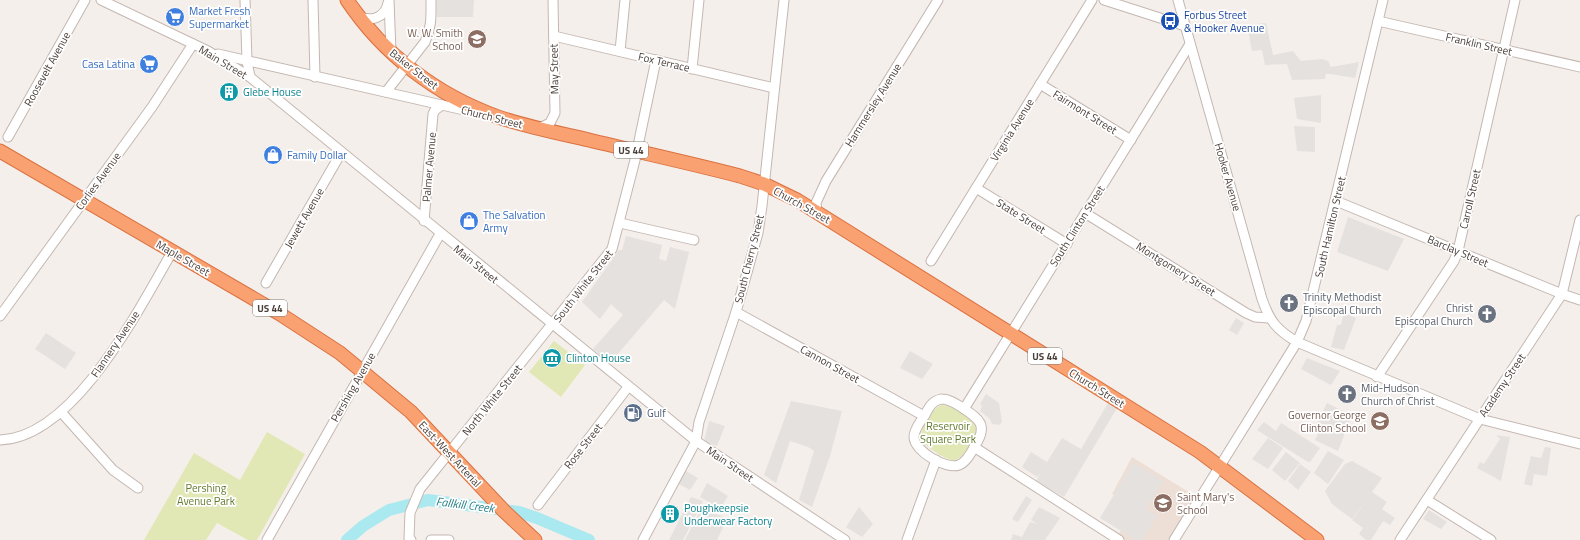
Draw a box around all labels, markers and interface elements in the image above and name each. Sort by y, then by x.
place label: Market Fresh Supermarket [189,3,250,32]
supermarket icon: Market Fresh Supermarket [164,6,186,28]
place label: Forbus Street & Hooker Avenue [1184,7,1265,36]
bus stop icon: Forbus Street & Hooker Avenue [1159,10,1181,32]
place label: W. W. Smith School [407,25,463,54]
school or university icon: W. W. Smith School [466,28,488,50]
street label: Roosevelt Avenue [20,29,74,109]
street label: Franklin Street [1444,29,1514,59]
street label: Main Street [196,41,250,83]
street label: May Street [546,43,562,95]
street label: Baker Street [386,45,442,93]
street label: Fox Terrace [637,48,692,76]
supermarket icon: Casa Latina [138,53,160,75]
place label: Casa Latina [82,56,135,72]
street label: Hammersley Avenue [841,60,905,150]
building icon: Glebe House [218,81,240,103]
place label: Glebe House [243,84,302,100]
street label: Fairmont Street [1050,86,1120,138]
street label: Virginia Avenue [986,95,1038,164]
street label: Church Street [460,102,525,132]
street label: Palmer Avenue [418,131,440,203]
street label: Hooker Avenue [1211,141,1245,213]
road number: US 44 [614,142,648,158]
shop icon: Family Dollar [262,144,284,166]
place label: Family Dollar [287,147,347,163]
street label: Corlies Avenue [72,148,125,213]
street label: Carroll Street [1455,168,1485,230]
street label: South Hamilton Street [1311,175,1349,279]
street label: South Clinton Street [1046,182,1108,270]
street label: Church Street [771,183,834,227]
street label: Jewett Avenue [280,185,328,251]
street label: State Street [993,195,1049,238]
place label: The Salvation Army [483,207,545,236]
shop icon: The Salvation Army [458,210,480,232]
street label: South Cherry Street [730,213,768,305]
street label: Barclay Street [1425,231,1491,271]
street label: Maple Street [153,236,213,280]
street label: Montgomery Street [1133,238,1219,300]
street label: Main Street [450,241,502,287]
street label: South White Street [550,246,616,326]
place label: Trinity Methodist Episcopal Church [1303,289,1382,318]
church icon: Trinity Methodist Episcopal Church [1278,292,1300,314]
road number: US 44 [253,300,287,316]
place label: Christ Episcopal Church [1395,300,1473,329]
church icon: Christ Episcopal Church [1476,303,1498,325]
street label: Flannery Avenue [87,307,143,380]
street label: Cannon Street [797,341,863,387]
museum icon: Clinton House [541,347,563,369]
road number: US 44 [1028,348,1062,364]
street label: Pershing Avenue [327,349,380,425]
place label: Clinton House [566,350,631,366]
street label: Academy Street [1475,350,1529,420]
street label: North White Street [458,361,526,439]
street label: Church Street [1066,365,1128,412]
place label: Mid-Hudson Church of Christ [1361,380,1435,409]
church icon: Mid-Hudson Church of Christ [1336,383,1358,405]
fuel station icon: Gulf [622,402,644,424]
place label: Gulf [647,405,666,421]
place label: Governor George Clinton School [1288,407,1366,436]
school or university icon: Governor George Clinton School [1369,410,1391,432]
street label: East-West Arterial [415,417,485,491]
park label: Reservoir Square Park [920,418,977,447]
street label: Rose Street [560,420,606,472]
street label: Main Street [703,442,757,486]
park label: Pershing Avenue Park [177,480,236,509]
place label: Saint Mary's School [1177,489,1234,518]
water label: Fallkill Creek [435,492,497,518]
school or university icon: Saint Mary's School [1152,492,1174,514]
place label: Poughkeepsie Underwear Factory [684,500,773,529]
building icon: Poughkeepsie Underwear Factory [659,503,681,525]

